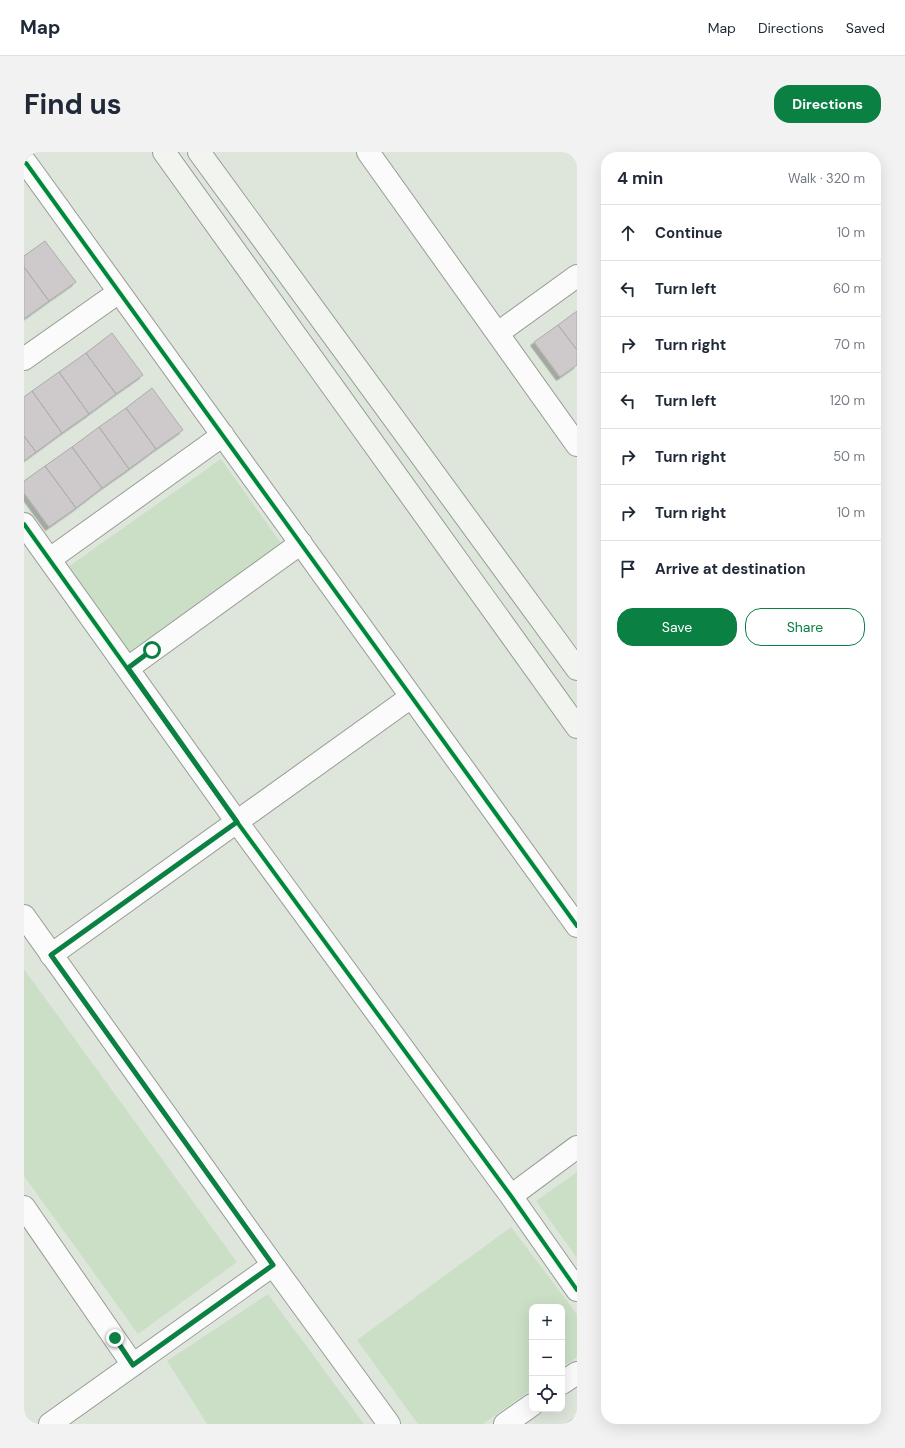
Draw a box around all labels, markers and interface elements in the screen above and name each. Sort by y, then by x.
text: Map [20,15,60,40]
text: Map [708,19,736,37]
text: Directions [758,19,824,37]
text: Saved [846,19,885,37]
button: Directions [774,85,881,123]
text: Find us [24,86,122,123]
text: 4 min [617,167,663,189]
text: Walk · 320 m [788,170,865,187]
icon: ahead [617,222,639,244]
text: Continue [655,223,723,243]
text: 10 m [837,224,865,241]
icon: left [617,278,639,300]
text: Turn left [655,279,716,299]
text: 60 m [833,280,865,297]
icon: right [617,334,639,356]
text: Turn right [655,335,726,355]
text: 70 m [834,336,865,353]
icon: left [617,390,639,412]
text: Turn left [655,391,716,411]
text: 120 m [830,392,865,409]
icon: right [617,446,639,468]
text: Turn right [655,447,726,467]
text: 50 m [833,448,865,465]
icon: right [617,502,639,524]
text: Turn right [655,503,726,523]
text: 10 m [837,504,865,521]
icon: arrive [617,558,639,580]
text: Arrive at destination [655,559,806,579]
button: Save [617,608,737,646]
button: Share [745,608,865,646]
route start [143,641,161,659]
map controls [529,1304,565,1412]
button: + [529,1304,565,1340]
route end [106,1329,124,1347]
button: − [529,1340,565,1376]
button: locate [529,1376,565,1412]

